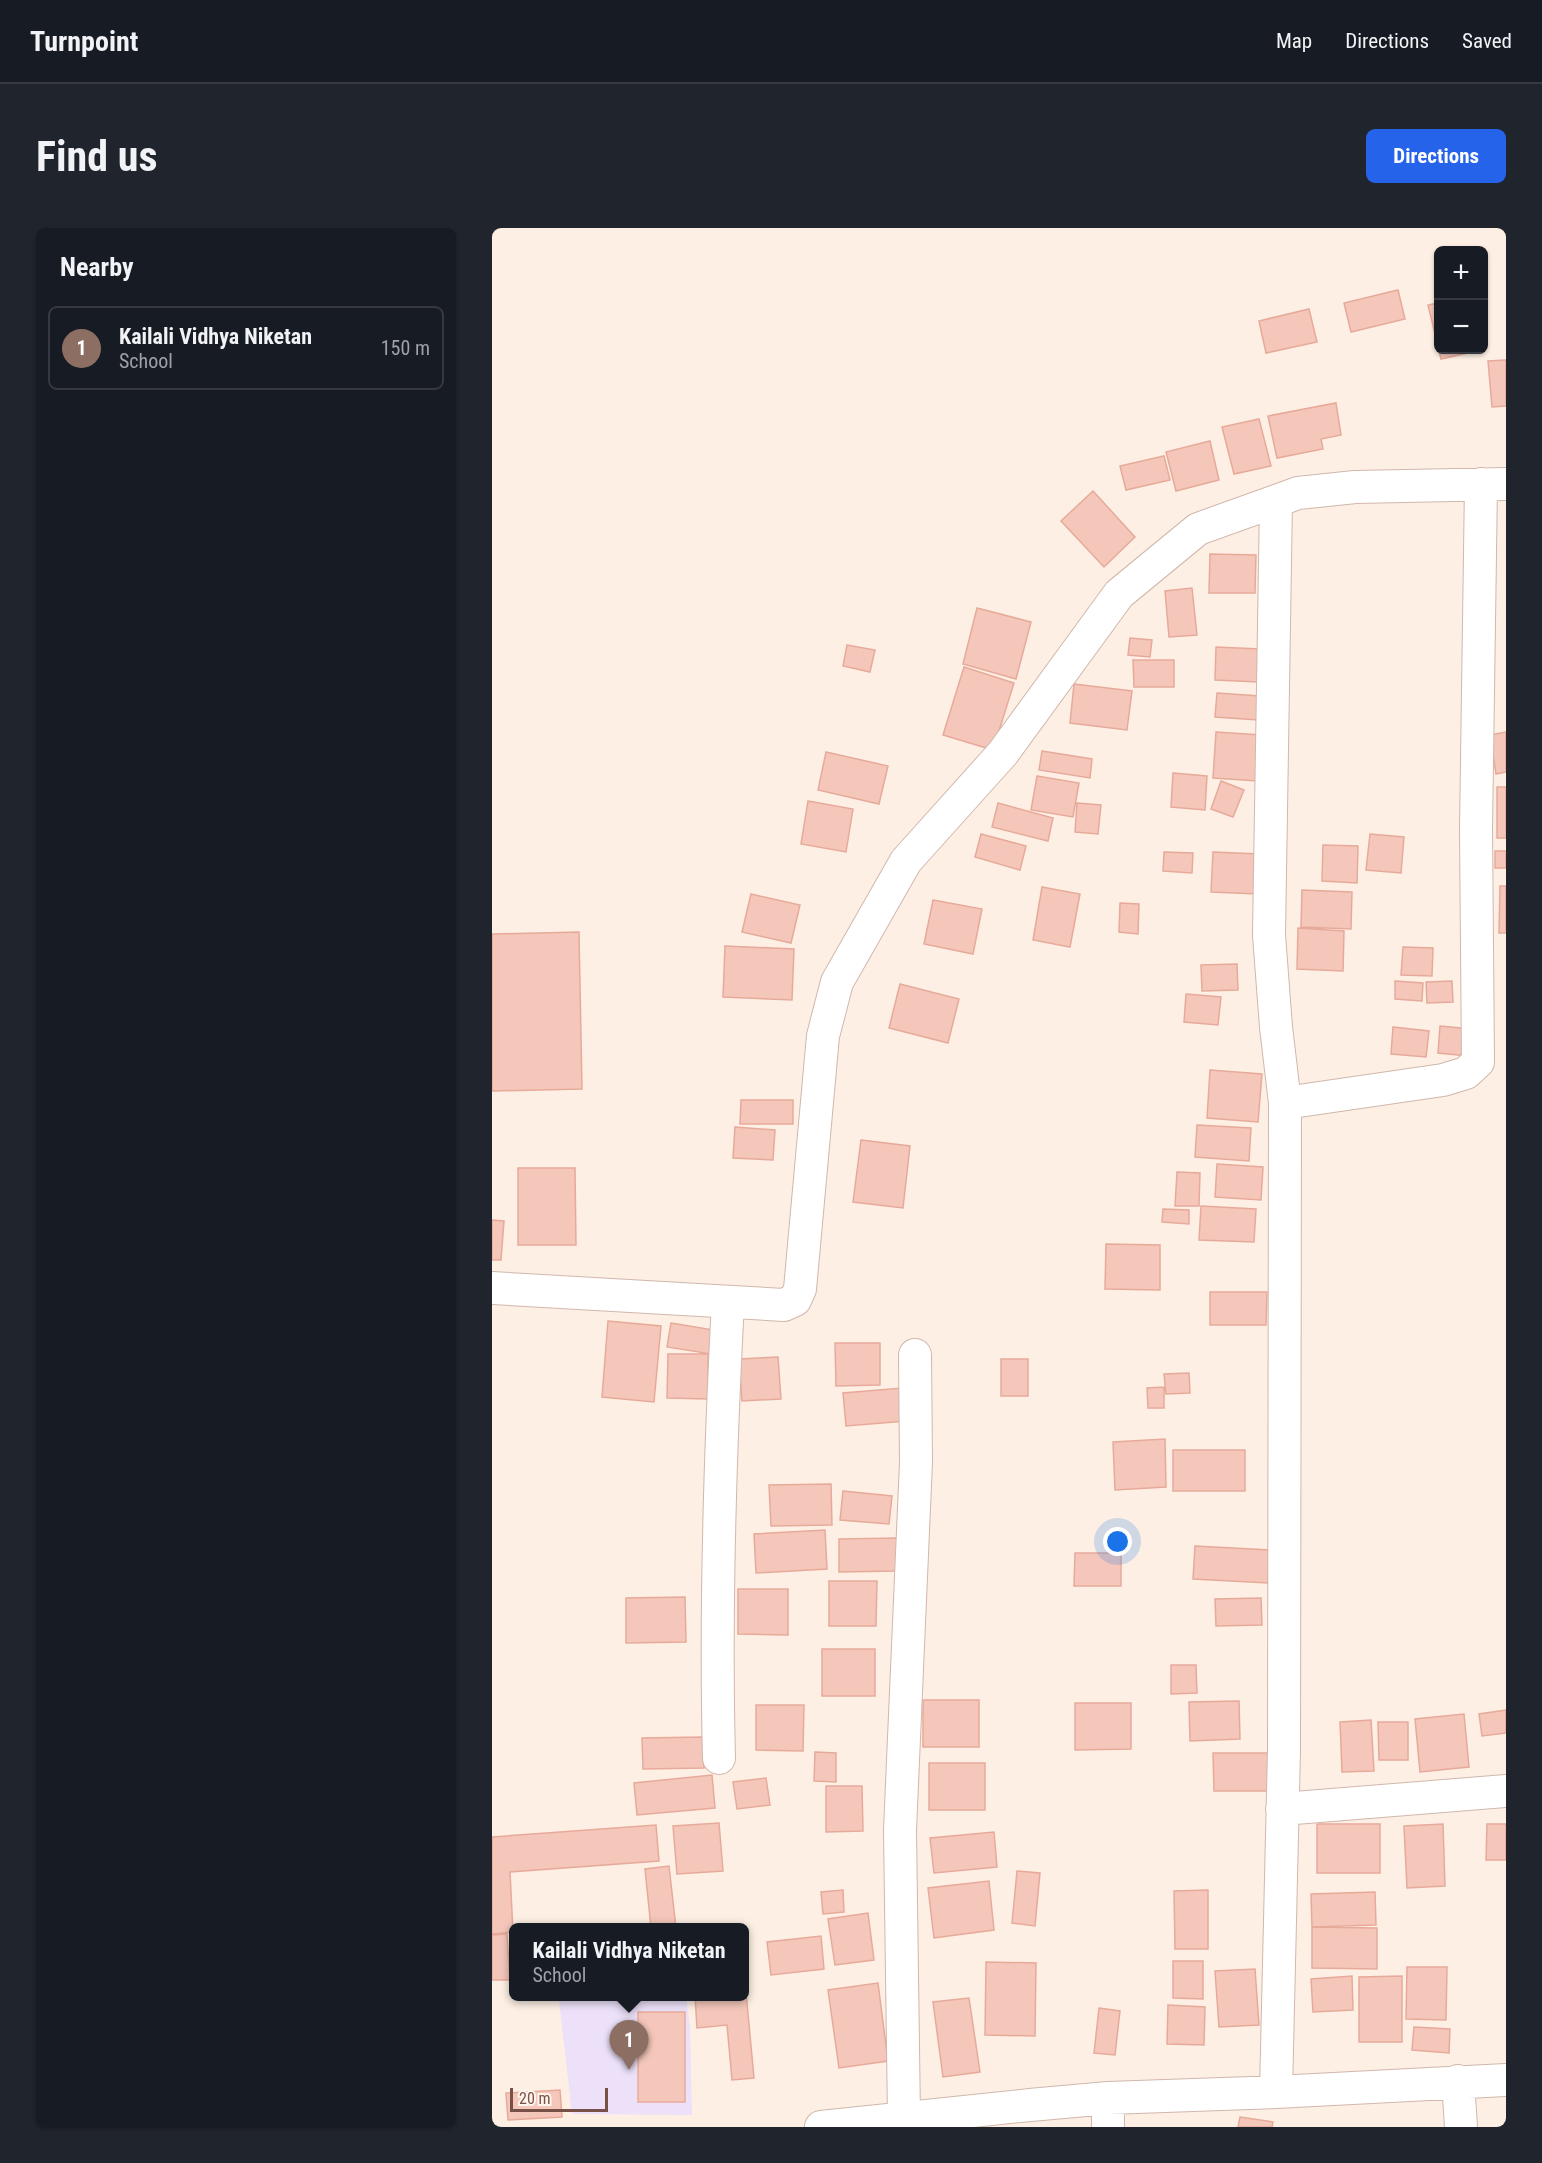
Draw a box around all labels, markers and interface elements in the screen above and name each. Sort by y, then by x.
text: Turnpoint [30,25,138,58]
text: Map [1276,29,1312,53]
text: Directions [1345,29,1429,53]
text: Saved [1462,29,1512,53]
button: Directions [1366,129,1506,183]
text: Find us [36,132,157,181]
map controls [1434,246,1488,354]
button: + [1434,246,1488,300]
text: Nearby [60,252,134,282]
button: − [1434,300,1488,354]
text: Kailali Vidhya Niketan [119,324,312,349]
text: 1 [76,336,87,360]
text: 150 m [381,336,430,360]
text: School [119,349,173,373]
your location [1103,1527,1132,1556]
popup [509,1923,749,2001]
text: Kailali Vidhya Niketan [533,1938,725,1963]
text: School [533,1963,586,1987]
pin: 1 [610,2020,648,2070]
scale bar [510,2085,608,2112]
text: 20 m [519,2089,551,2108]

